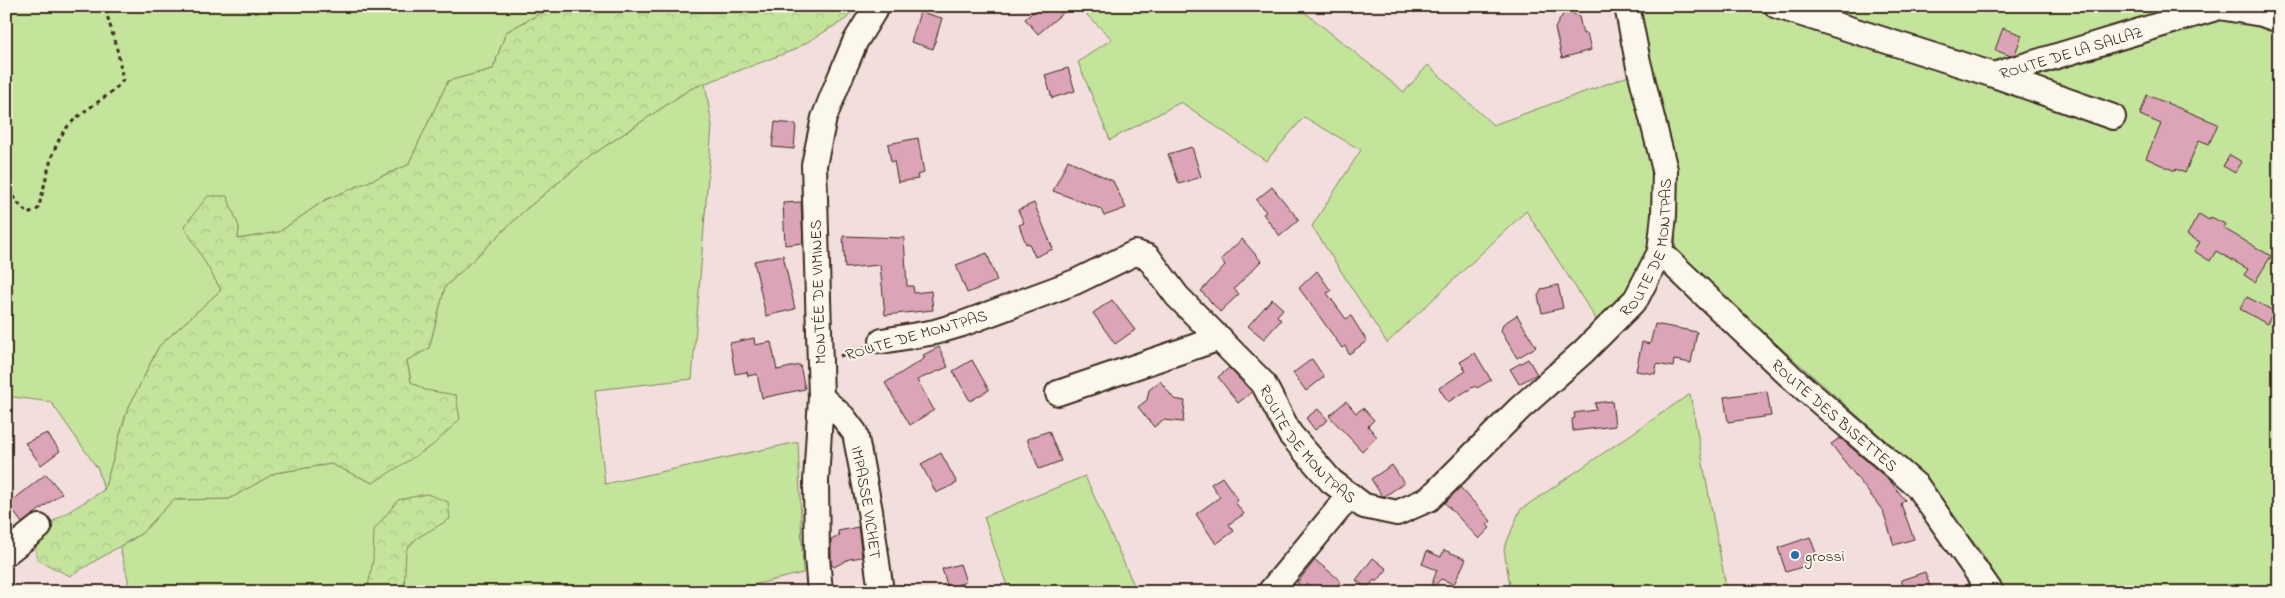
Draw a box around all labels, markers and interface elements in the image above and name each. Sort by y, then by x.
street label: ROUTE DE LA SALLAZ [1997,21,2146,87]
street label: ROUTE DE MONTPAS [1615,178,1679,323]
street label: MONTÉE DE VIMINES [804,219,834,365]
street label: ROUTE DE MONTPAS [843,304,990,368]
street label: ROUTE DES BISETTES [1765,354,1902,478]
street label: ROUTE DE MONTPAS [1252,381,1361,510]
street label: IMPASSE VICHET [844,444,886,560]
place label: grossi [1804,545,1845,569]
marker: grossi [1789,549,1801,561]

